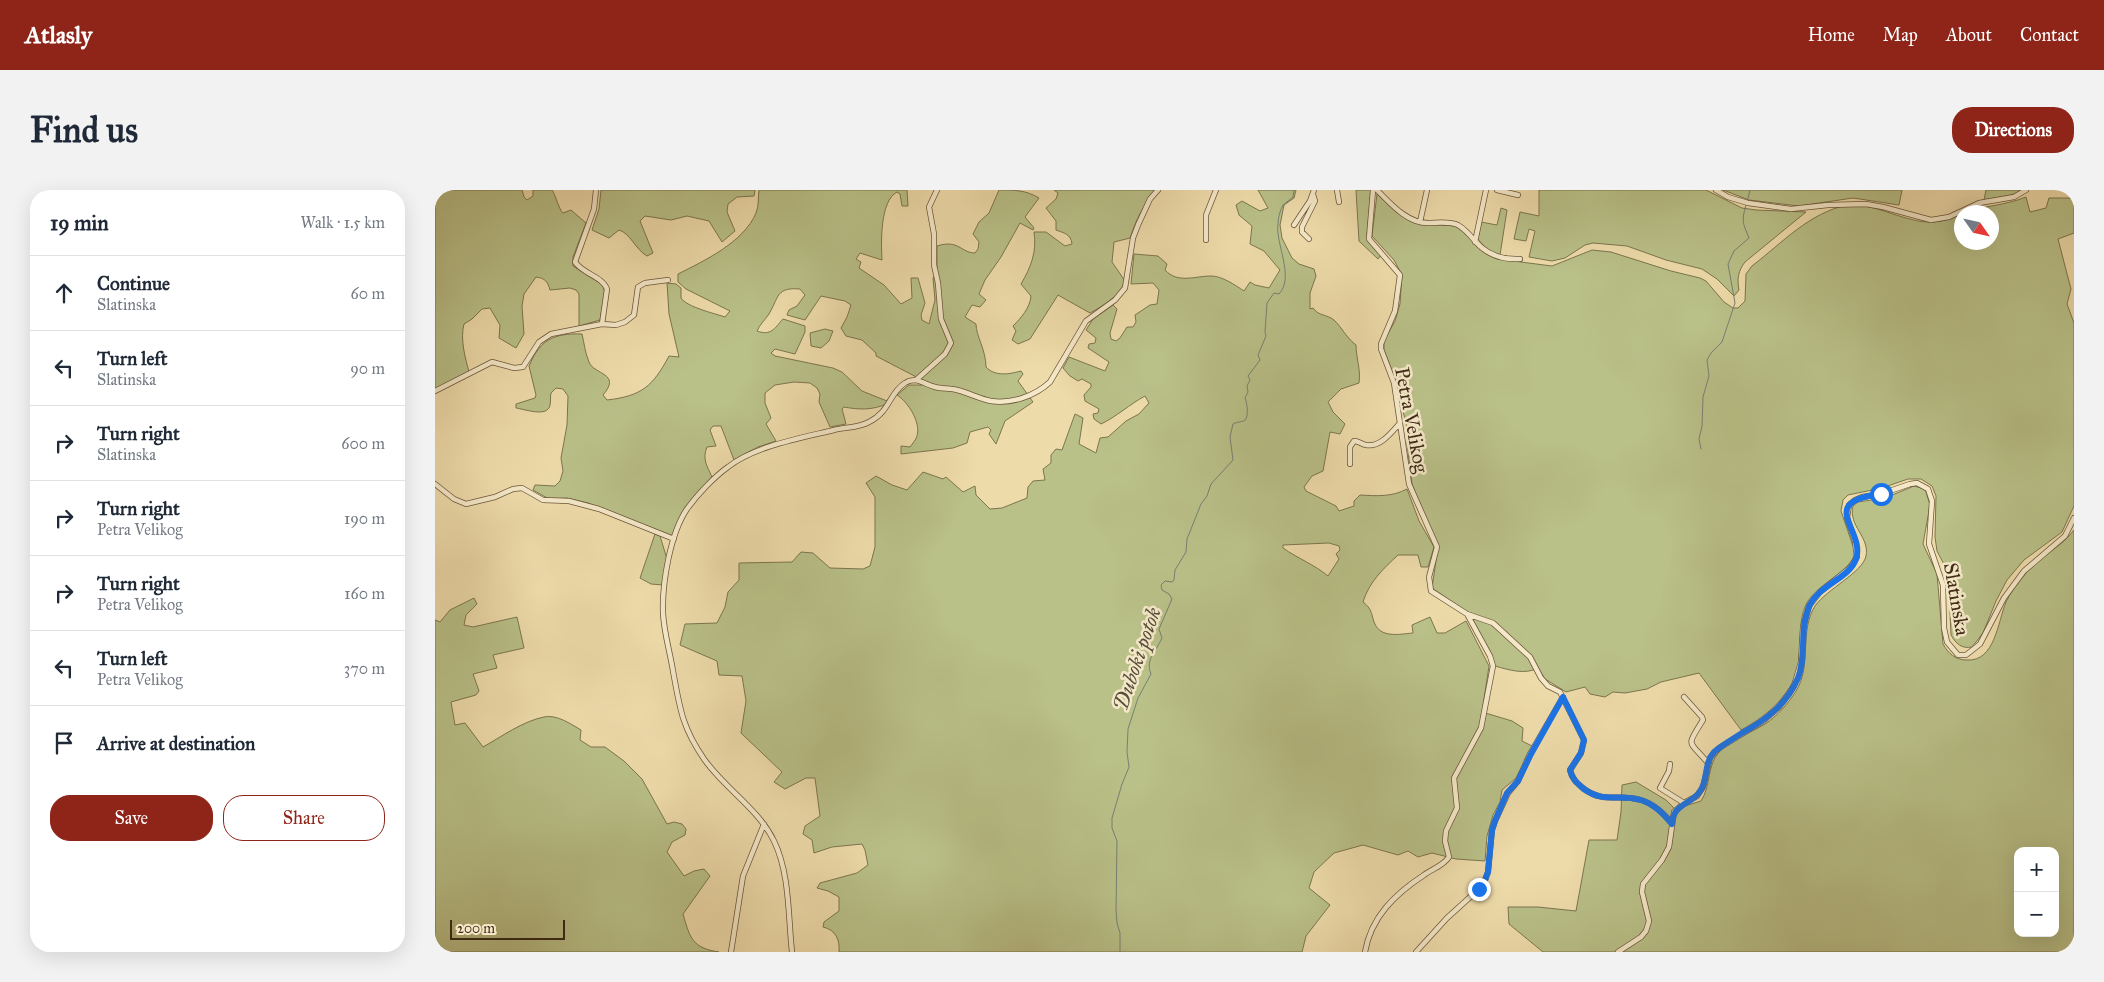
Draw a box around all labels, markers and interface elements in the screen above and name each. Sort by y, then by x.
text: Atlasly [25,20,92,50]
text: Home [1808,24,1855,46]
text: Map [1883,24,1918,46]
text: About [1946,24,1992,46]
text: Contact [2020,24,2079,46]
button: Directions [1952,107,2074,153]
text: Find us [30,109,138,152]
north arrow [1954,205,1999,250]
text: 19 min [50,210,109,236]
text: Walk · 1.5 km [301,213,385,232]
text: Continue [97,272,170,295]
icon: ahead [50,279,78,307]
text: 60 m [351,284,385,303]
text: Slatinska [97,295,156,314]
text: Turn left [97,347,167,370]
icon: left [50,354,78,382]
text: 90 m [350,359,385,378]
street label: Petra Velikog [1389,365,1434,476]
text: Slatinska [97,370,156,389]
text: Turn right [97,422,180,445]
icon: right [50,429,78,457]
text: 600 m [341,434,385,453]
text: Slatinska [97,445,156,464]
route start [1870,483,1893,506]
text: Turn right [97,497,180,520]
icon: right [50,504,78,532]
text: 190 m [344,509,385,528]
text: Petra Velikog [97,520,183,539]
street label: Slatinska [1939,561,1975,638]
text: Turn right [97,572,180,595]
icon: right [50,579,78,607]
text: 160 m [344,584,385,603]
text: Petra Velikog [97,595,183,614]
water label: Duboki potok [1107,603,1167,714]
text: Turn left [97,647,167,670]
icon: left [50,654,78,682]
text: 370 m [344,659,385,678]
text: Petra Velikog [97,670,183,689]
icon: arrive [50,729,78,757]
text: Arrive at destination [97,732,255,755]
button: Save [50,795,213,841]
button: Share [223,795,385,841]
map controls [2014,847,2059,937]
button: + [2014,847,2059,892]
route end [1468,878,1491,901]
button: − [2014,892,2059,937]
scale bar [450,917,565,940]
text: 200 m [457,920,495,937]

